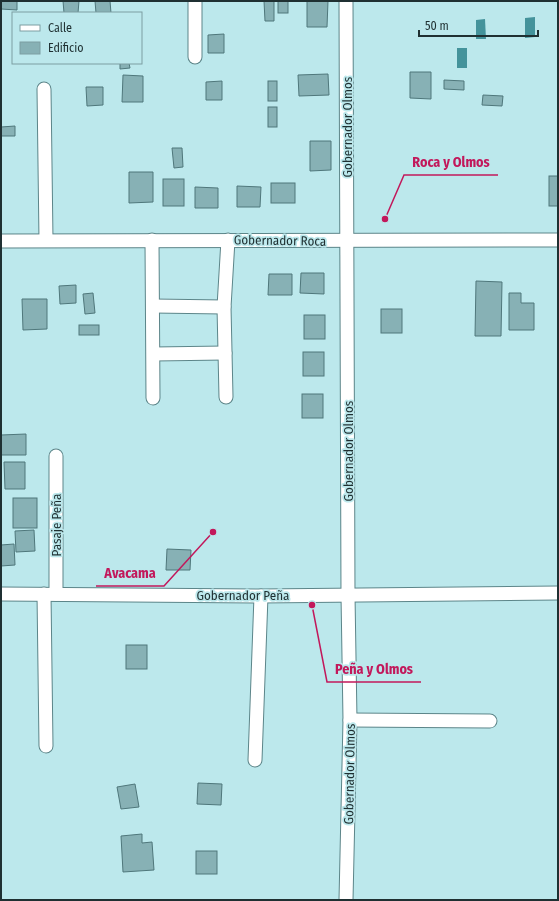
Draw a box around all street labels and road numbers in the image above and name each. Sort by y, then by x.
street label: Gobernador Olmos [340,76,355,177]
street label: Gobernador Roca [234,232,326,249]
street label: Gobernador Olmos [341,400,356,501]
street label: Pasaje Peña [49,494,64,556]
street label: Gobernador Peña [197,588,289,603]
street label: Gobernador Olmos [341,723,358,825]

